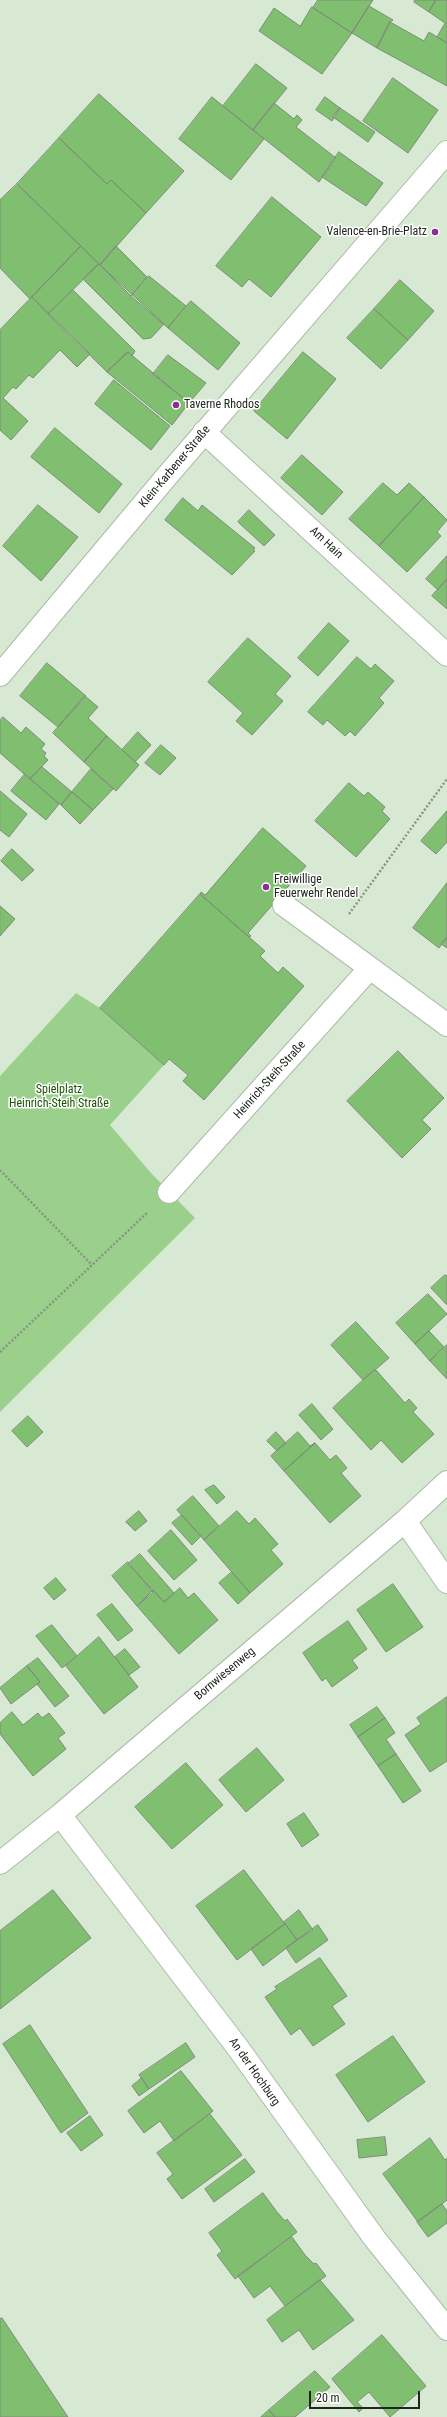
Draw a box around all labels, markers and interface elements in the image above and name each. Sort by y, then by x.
place label: Valence-en-Brie-Platz [327,225,427,239]
marker: Valence-en-Brie-Platz [430,227,440,237]
place label: Taverne Rhodos [184,398,259,412]
marker: Taverne Rhodos [171,400,181,410]
street label: Klein-Karbener-Straße [136,423,214,511]
street label: Am Hain [306,524,346,562]
place label: Freiwillige Feuerwehr Rendel [274,873,358,901]
marker: Freiwillige Feuerwehr Rendel [261,882,271,892]
street label: Heinrich-Steih-Straße [231,1038,309,1122]
park label: Spielplatz Heinrich-Steih Straße [9,1083,109,1111]
street label: Bornwiesenweg [192,1645,258,1703]
street label: An der Hochburg [225,2035,283,2109]
scale bar [311,2383,422,2409]
text: 20 m [316,2391,340,2405]

